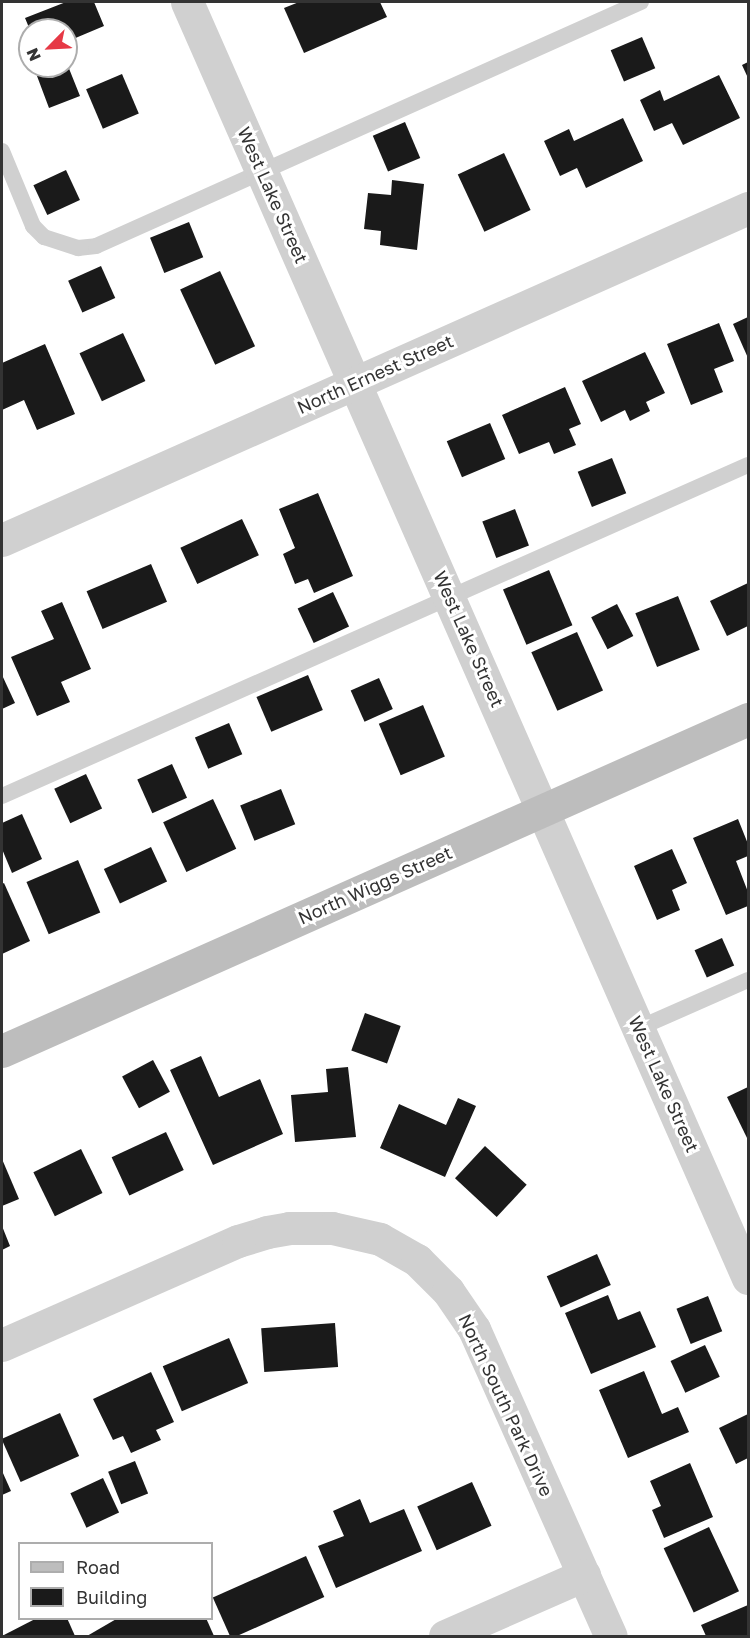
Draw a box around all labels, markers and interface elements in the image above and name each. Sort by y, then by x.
north arrow [18,18,78,78]
text: N [22,45,45,64]
street label: West Lake Street [233,124,313,266]
street label: North Ernest Street [294,330,456,418]
street label: West Lake Street [429,568,509,710]
street label: North Wiggs Street [295,841,455,929]
street label: West Lake Street [624,1013,704,1155]
street label: North South Park Drive [454,1310,558,1500]
legend [18,1542,213,1620]
text: Road [76,1556,120,1578]
text: Building [76,1586,147,1608]

